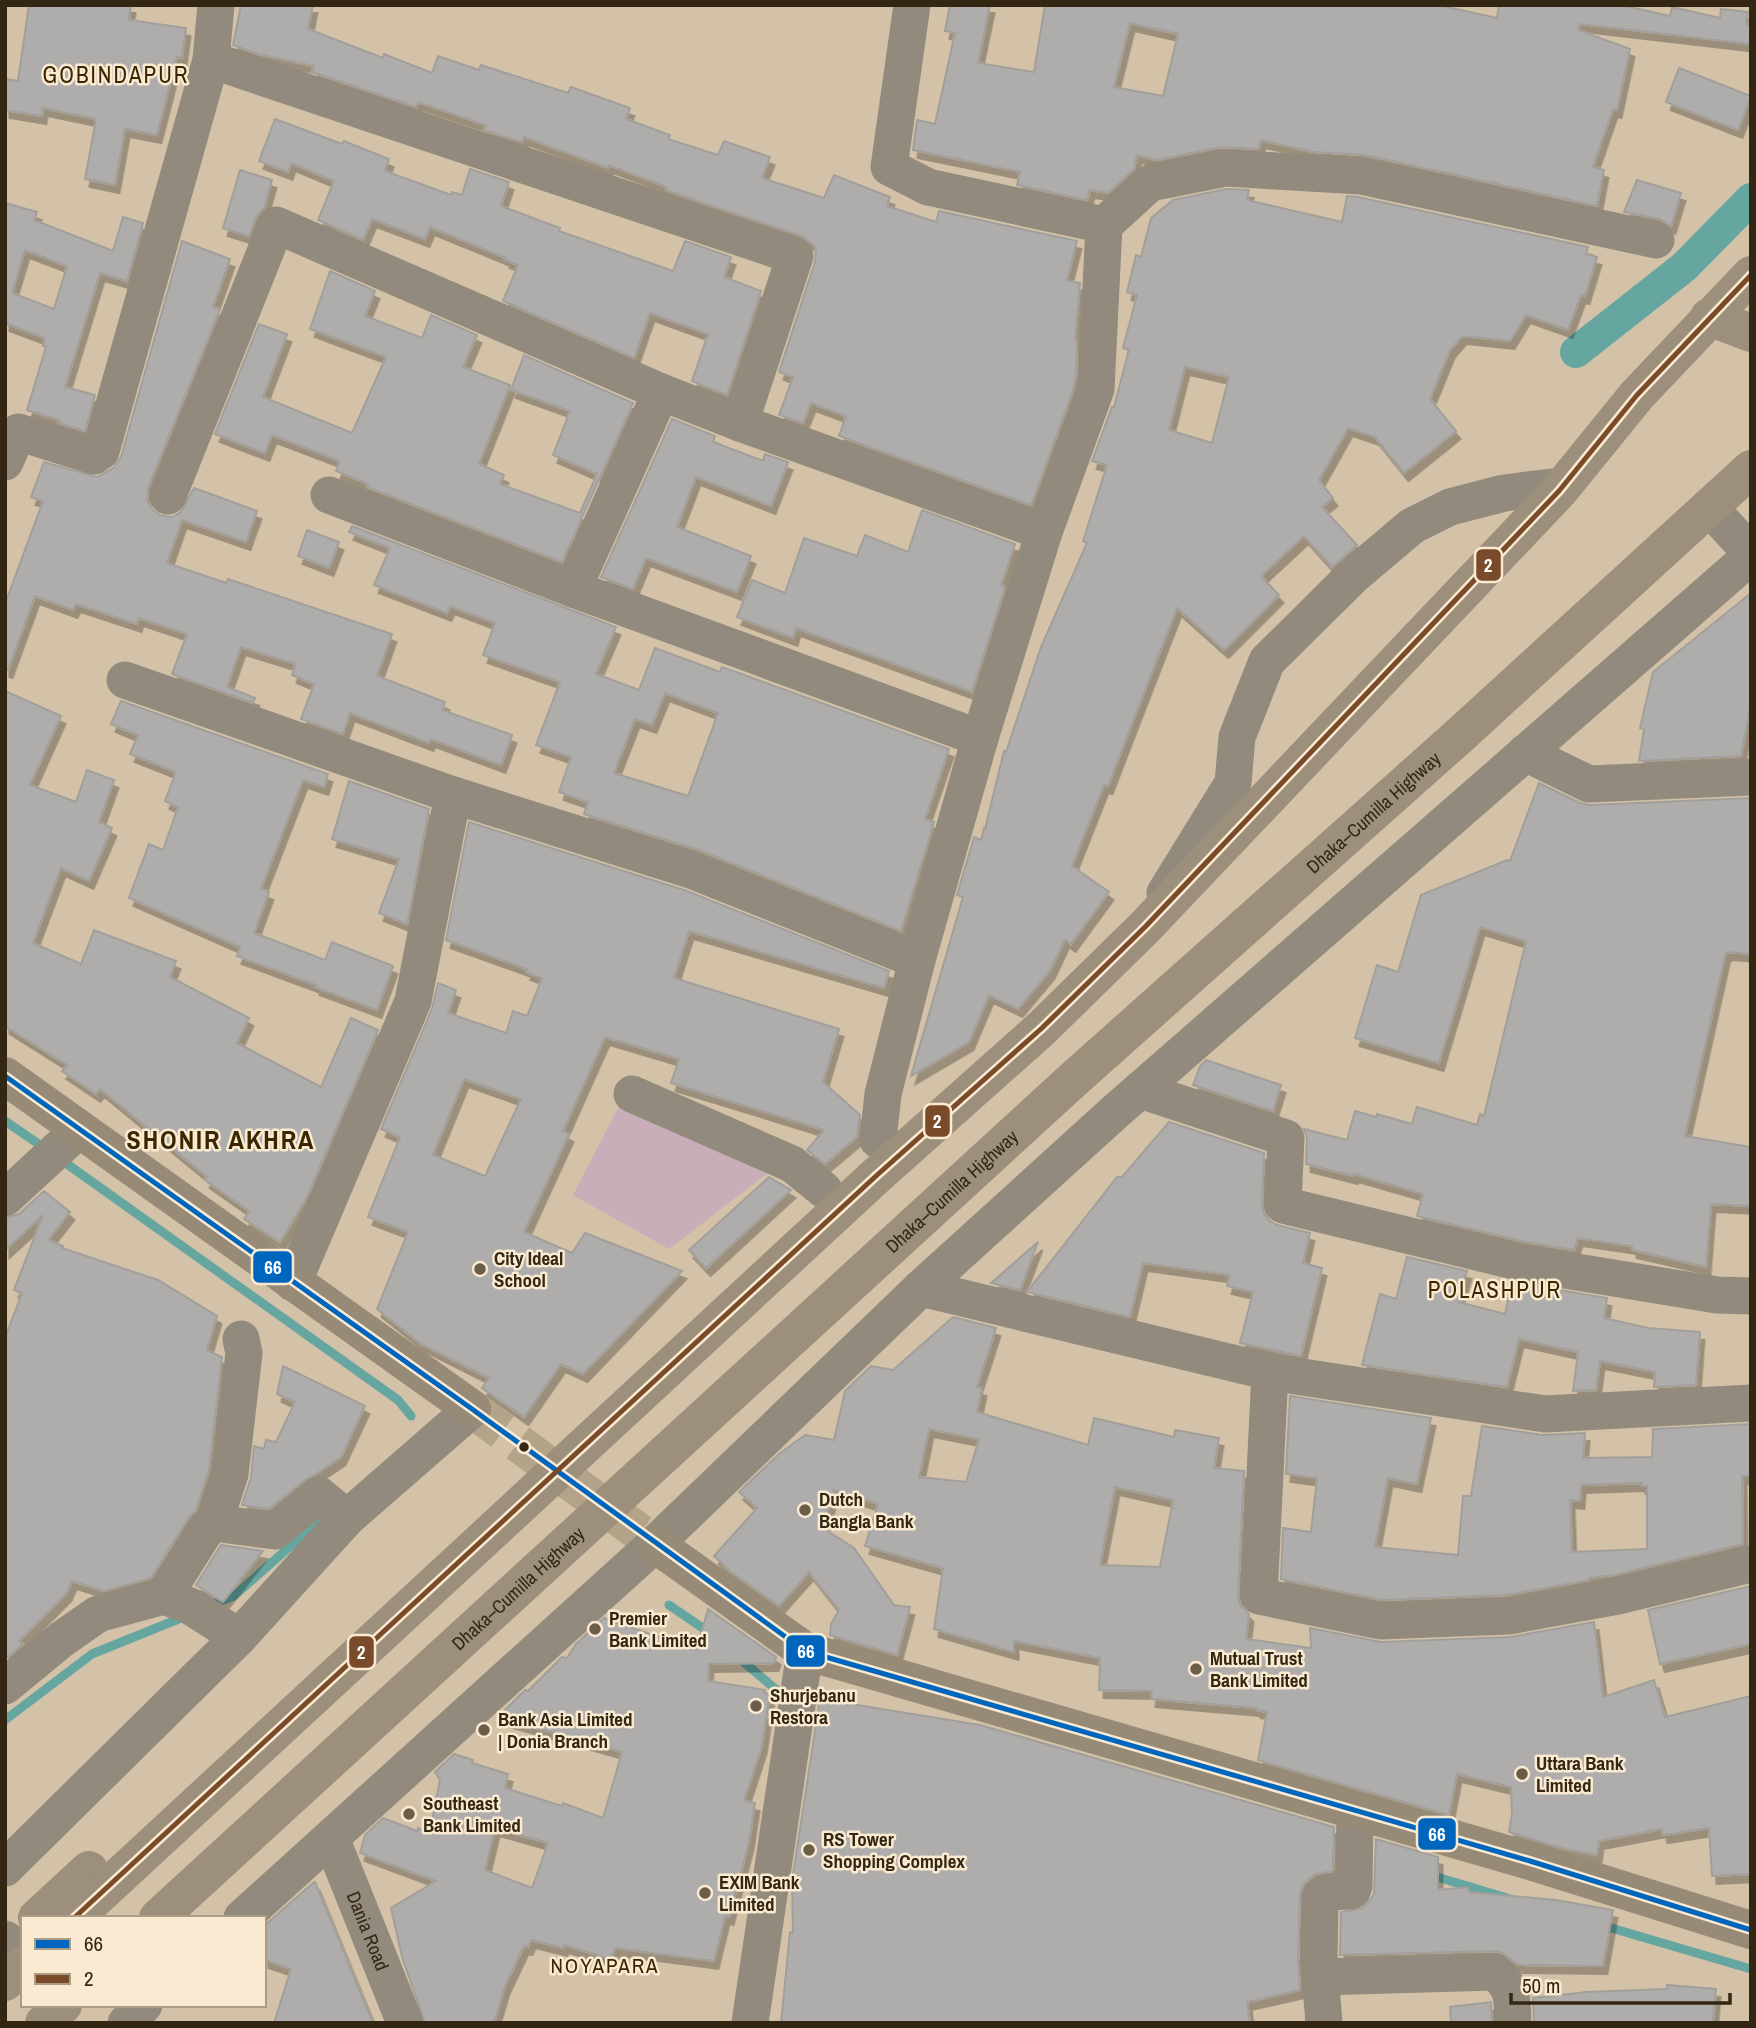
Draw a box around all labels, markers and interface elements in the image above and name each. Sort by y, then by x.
district label: GOBINDAPUR [43,59,189,90]
line badge: 2 [1475,548,1502,582]
text: 2 [1484,552,1493,578]
street label: Dhaka–Cumilla Highway [1301,745,1446,879]
line badge: 2 [924,1104,951,1138]
text: 2 [933,1108,942,1134]
district label: SHONIR AKHRA [126,1122,316,1157]
street label: Dhaka–Cumilla Highway [879,1124,1024,1259]
place label: City Ideal School [494,1245,563,1293]
line badge: 66 [252,1250,293,1284]
text: 66 [264,1254,282,1280]
marker: City Ideal School [472,1261,488,1277]
district label: POLASHPUR [1428,1274,1562,1305]
unlabelled marker [517,1440,531,1454]
place label: Dutch Bangla Bank [819,1486,914,1534]
marker: Dutch Bangla Bank [797,1502,813,1518]
street label: Dhaka–Cumilla Highway [446,1521,590,1656]
place label: Premier Bank Limited [609,1605,707,1653]
marker: Premier Bank Limited [587,1621,603,1637]
line badge: 66 [785,1634,826,1668]
line badge: 2 [348,1635,375,1669]
text: 66 [797,1638,815,1664]
text: 2 [357,1639,366,1665]
place label: Mutual Trust Bank Limited [1210,1645,1308,1693]
marker: Mutual Trust Bank Limited [1188,1661,1204,1677]
place label: Shurjebanu Restora [770,1682,856,1730]
marker: Shurjebanu Restora [748,1698,764,1714]
place label: Bank Asia Limited | Donia Branch [498,1706,633,1754]
marker: Bank Asia Limited | Donia Branch [476,1722,492,1738]
place label: Uttara Bank Limited [1536,1750,1624,1798]
marker: Uttara Bank Limited [1514,1766,1530,1782]
place label: Southeast Bank Limited [423,1790,521,1838]
marker: Southeast Bank Limited [401,1806,417,1822]
line badge: 66 [1417,1817,1457,1851]
text: 66 [1428,1821,1446,1847]
place label: RS Tower Shopping Complex [823,1826,965,1874]
marker: RS Tower Shopping Complex [801,1842,817,1858]
place label: EXIM Bank Limited [719,1869,800,1917]
marker: EXIM Bank Limited [697,1885,713,1901]
street label: Dania Road [341,1887,396,1974]
legend [21,1916,266,2007]
text: 66 [84,1929,103,1958]
district label: NOYAPARA [550,1951,660,1980]
scale bar [1511,1962,1730,2006]
text: 2 [84,1964,94,1993]
text: 50 m [1522,1971,1560,2000]

